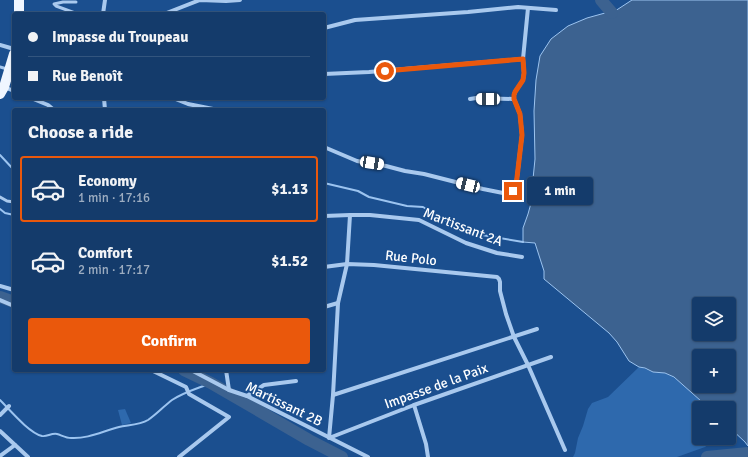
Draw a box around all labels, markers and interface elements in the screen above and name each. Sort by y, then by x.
text: Impasse du Troupeau [52,28,188,46]
route start [376,62,394,80]
text: Rue Benoît [52,67,123,85]
car [476,93,500,105]
text: Choose a ride [28,121,133,143]
car [359,155,385,171]
icon: car [30,171,66,207]
text: Economy [78,172,137,190]
car [455,176,481,194]
callout: 1 min [527,177,593,205]
text: $1.13 [271,180,308,198]
route end [504,182,522,200]
text: 1 min [544,183,576,199]
text: 1 min · 17:16 [78,190,150,206]
street label: Martissant 2A [421,204,506,250]
icon: car [30,243,66,279]
text: Comfort [78,244,132,262]
street label: Rue Polo [384,247,438,269]
text: $1.52 [271,252,308,270]
text: 2 min · 17:17 [78,262,150,278]
map controls [692,297,736,445]
button: layers [692,297,736,341]
button: Confirm [28,318,310,364]
button: + [692,349,736,393]
street label: Impasse de la Paix [382,359,491,413]
street label: Martissant 2B [243,378,325,430]
button: − [692,401,736,445]

